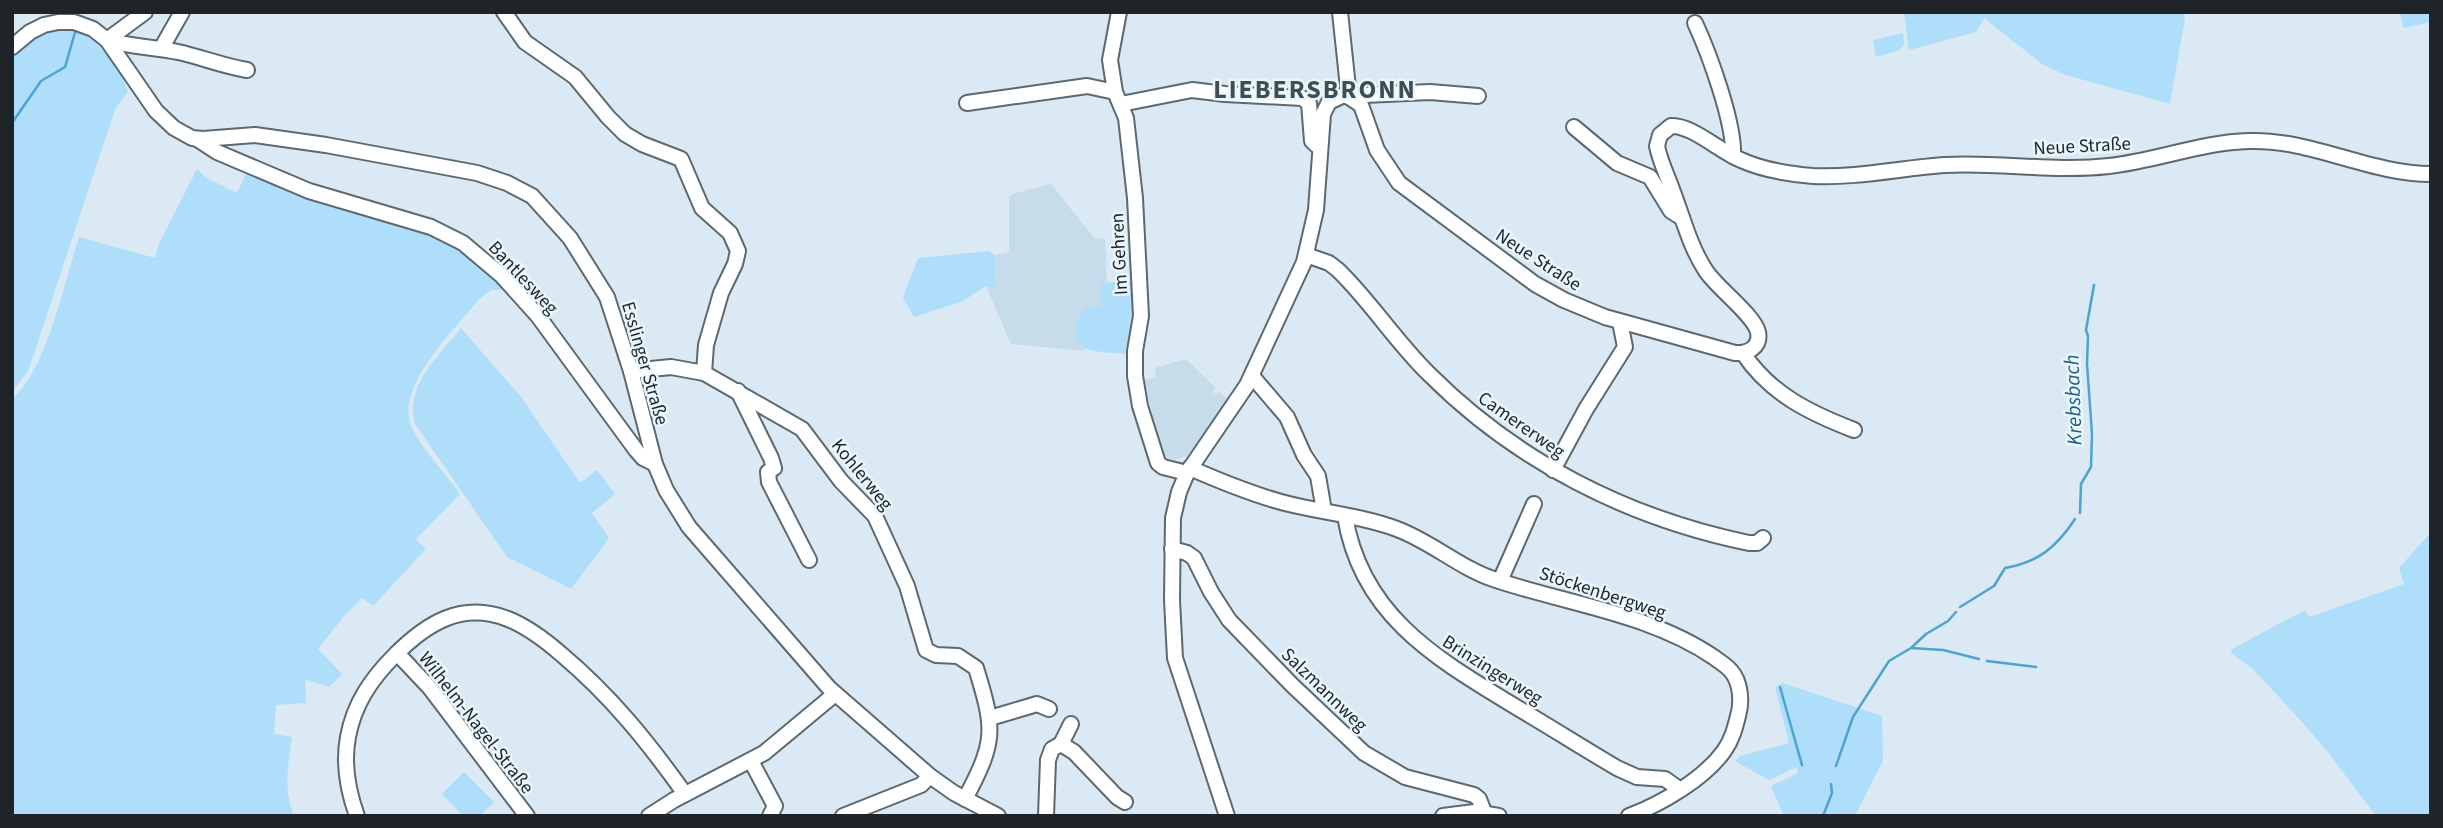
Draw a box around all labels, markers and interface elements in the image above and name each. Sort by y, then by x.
district label: LIEBERSBRONN [1213,71,1417,108]
street label: Neue Straße [2033,130,2131,163]
street label: Im Gehren [1104,212,1135,296]
street label: Neue Straße [1490,222,1586,298]
street label: Bantlesweg [482,235,565,321]
street label: Esslinger Straße [614,299,675,428]
water label: Krebsbach [2056,354,2090,446]
street label: Camererweg [1472,385,1571,465]
street label: Kohlerweg [825,433,899,517]
street label: Stöckenbergweg [1536,560,1670,627]
street label: Brinzingerweg [1437,629,1548,712]
street label: Salzmannweg [1275,642,1374,739]
street label: Wilhelm-Nagel-Straße [412,646,540,800]

